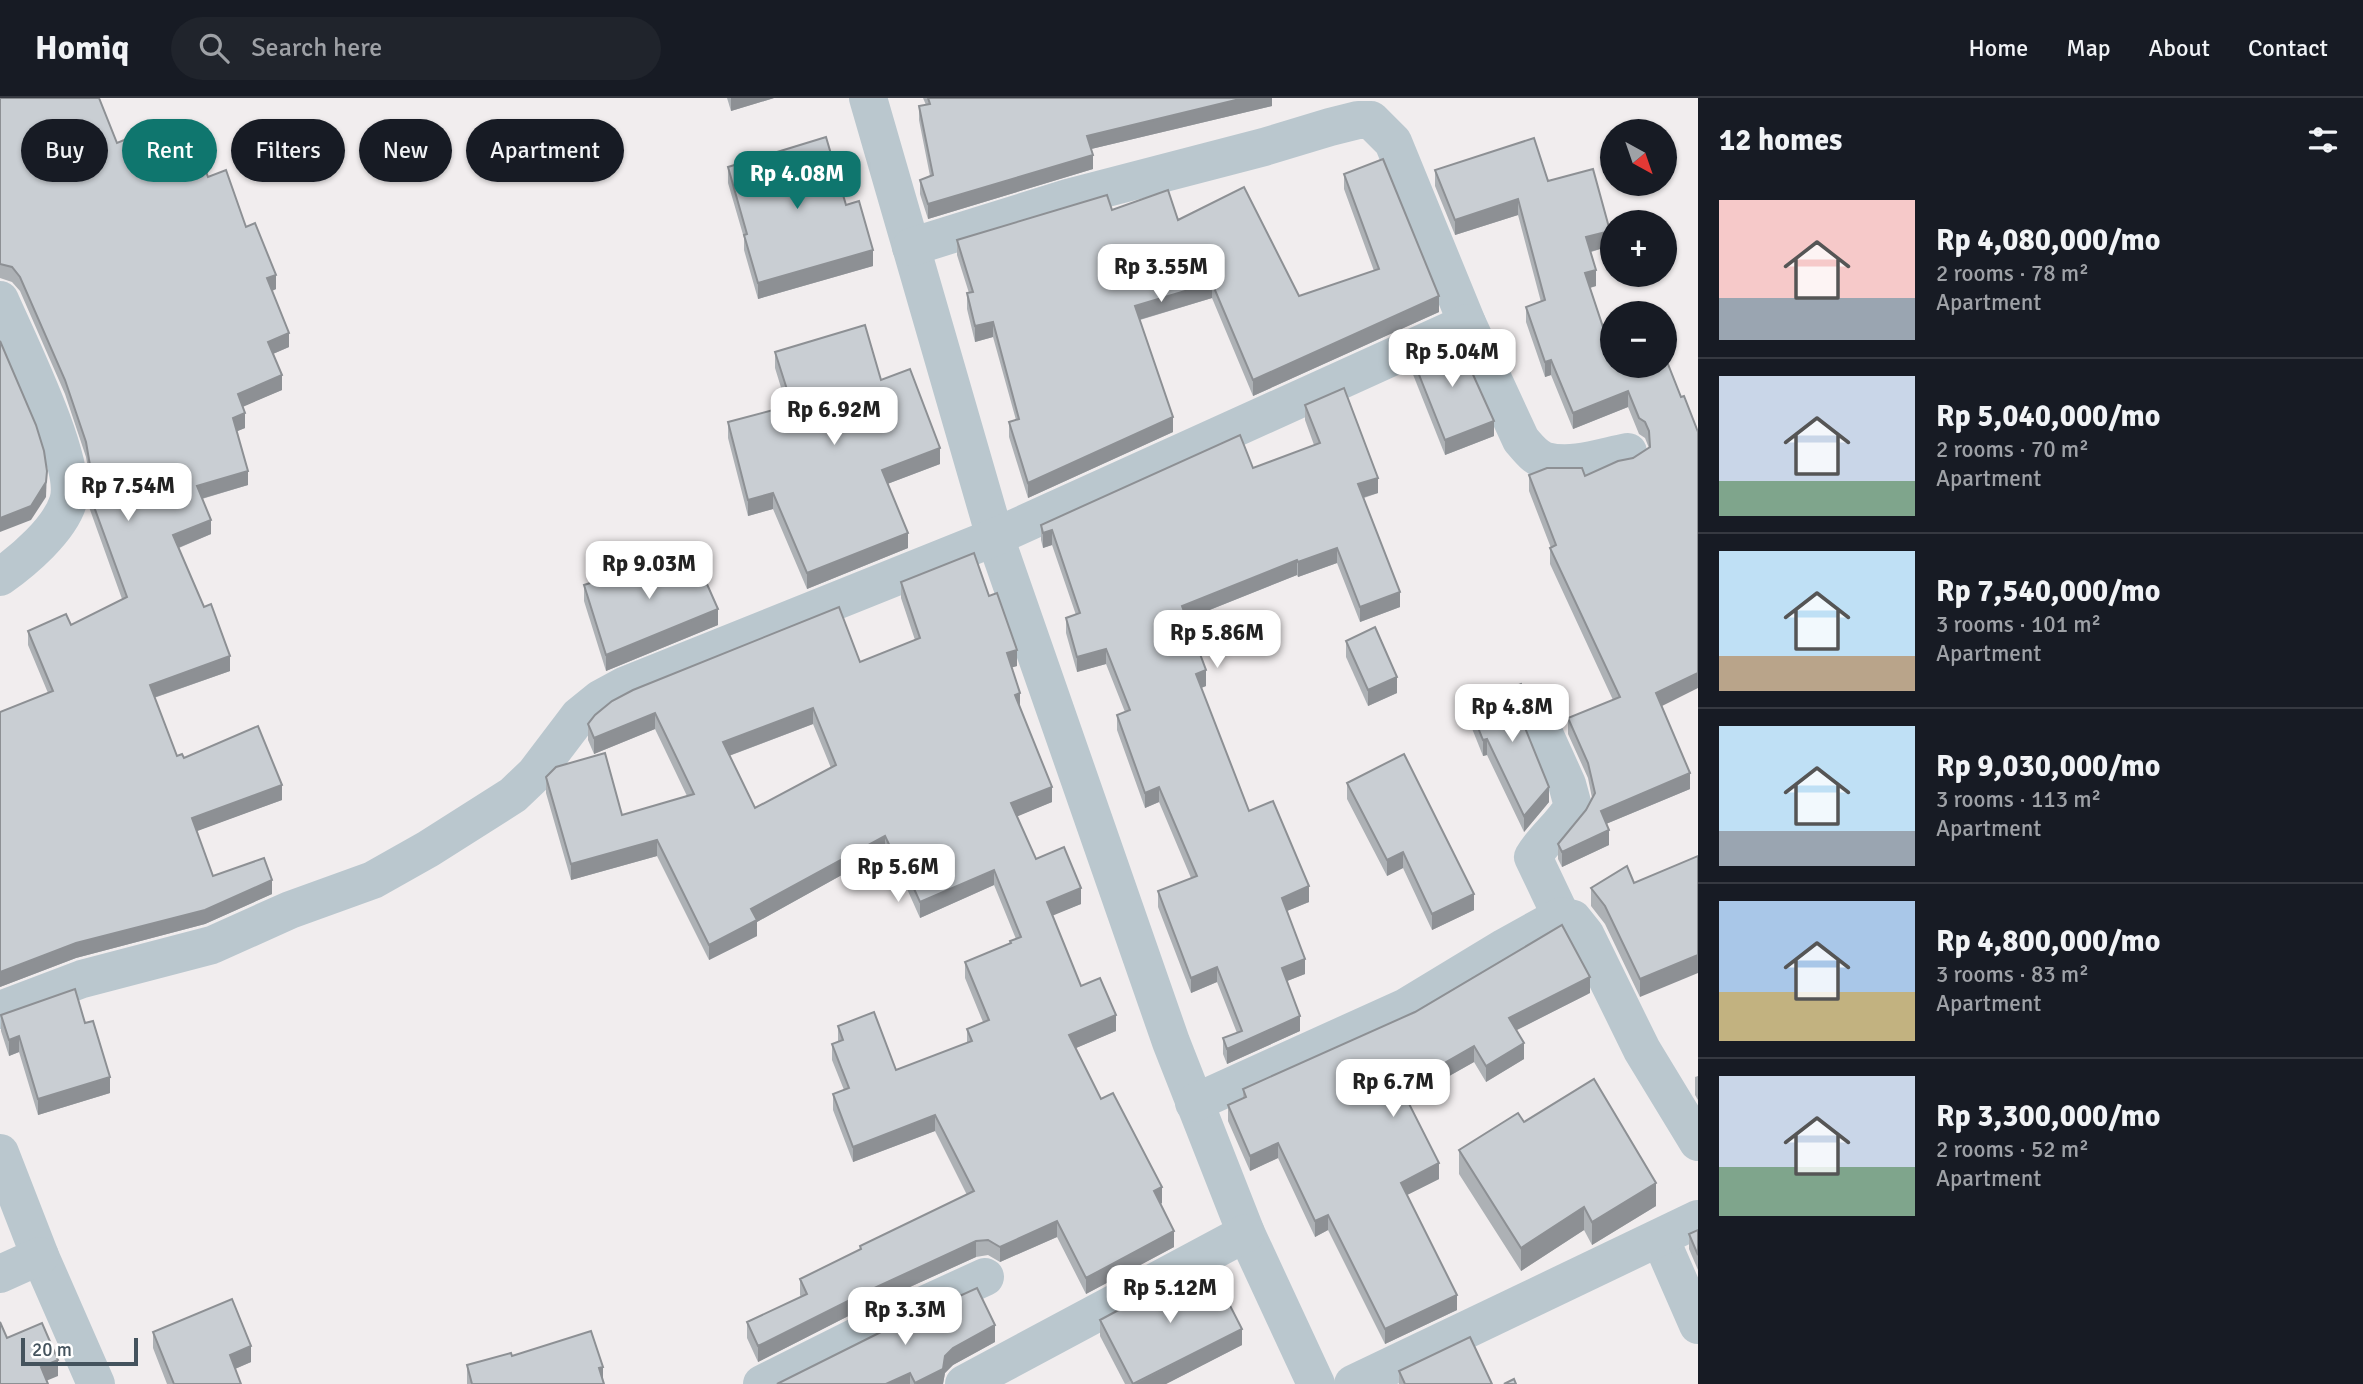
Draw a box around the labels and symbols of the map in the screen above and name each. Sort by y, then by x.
north arrow [1600,119,1676,196]
pin: Rp 4.08M [725,152,869,211]
pin: Rp 3.55M [1089,244,1233,304]
pin: Rp 5.04M [1380,330,1524,389]
pin: Rp 6.92M [762,388,906,447]
pin: Rp 7.54M [56,464,200,523]
pin: Rp 9.03M [577,542,721,601]
pin: Rp 5.86M [1145,610,1289,670]
pin: Rp 4.8M [1447,684,1577,744]
pin: Rp 5.6M [833,844,963,904]
pin: Rp 6.7M [1328,1060,1458,1119]
pin: Rp 5.12M [1098,1266,1242,1325]
pin: Rp 3.3M [840,1288,970,1347]
scale bar [21,1335,138,1367]

